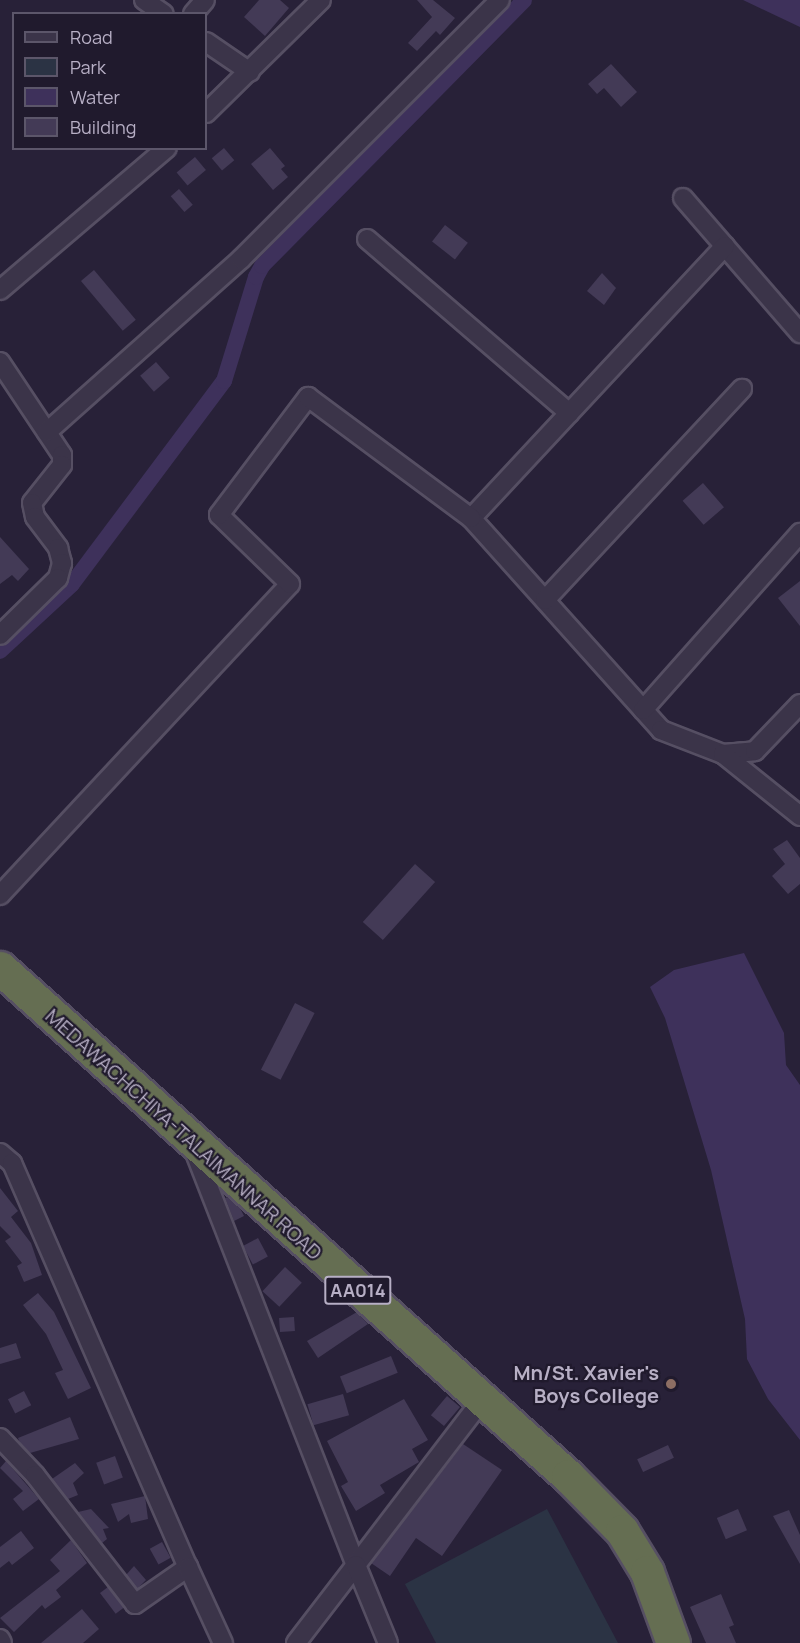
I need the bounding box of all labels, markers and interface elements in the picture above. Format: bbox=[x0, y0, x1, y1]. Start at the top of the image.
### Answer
legend bbox=[12, 12, 207, 150]
text: Road bbox=[70, 25, 113, 49]
text: Park bbox=[70, 55, 106, 79]
text: Water bbox=[70, 85, 120, 109]
text: Building bbox=[70, 115, 136, 139]
street label: MEDAWACHCHIYA-TALAIMANNAR ROAD bbox=[41, 1003, 327, 1265]
road number: AA014 bbox=[324, 1275, 392, 1305]
place label: Mn/St. Xavier's Boys College bbox=[513, 1360, 659, 1407]
marker: Mn/St. Xavier's Boys College bbox=[664, 1377, 678, 1391]

